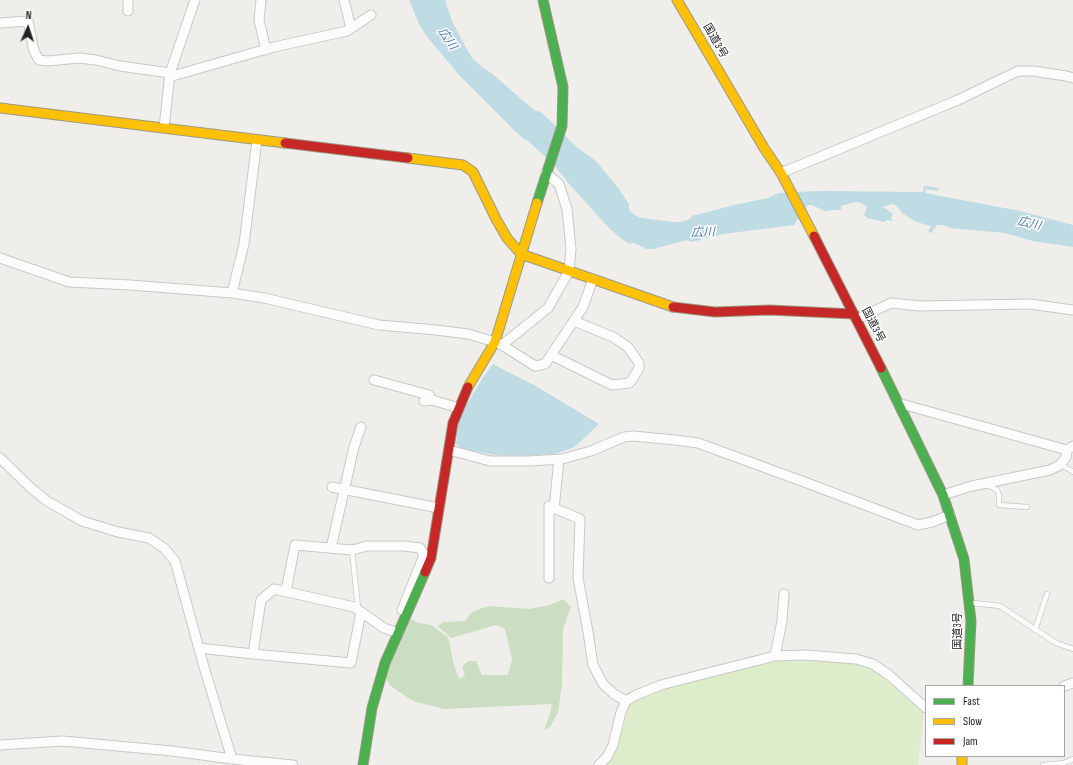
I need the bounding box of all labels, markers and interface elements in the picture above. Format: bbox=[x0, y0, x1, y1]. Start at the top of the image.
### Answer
north arrow bbox=[8, 8, 48, 48]
text: N bbox=[25, 9, 32, 22]
street label: 国道3号 bbox=[700, 21, 730, 61]
water label: 広川 bbox=[434, 25, 460, 53]
water label: 広川 bbox=[1016, 214, 1042, 234]
water label: 広川 bbox=[691, 225, 715, 241]
street label: 国道3号 bbox=[859, 305, 887, 345]
street label: 国道3号 bbox=[951, 612, 965, 650]
legend bbox=[925, 685, 1065, 757]
text: Fast bbox=[963, 694, 980, 709]
text: Slow bbox=[963, 714, 982, 729]
text: Jam bbox=[963, 734, 978, 749]

